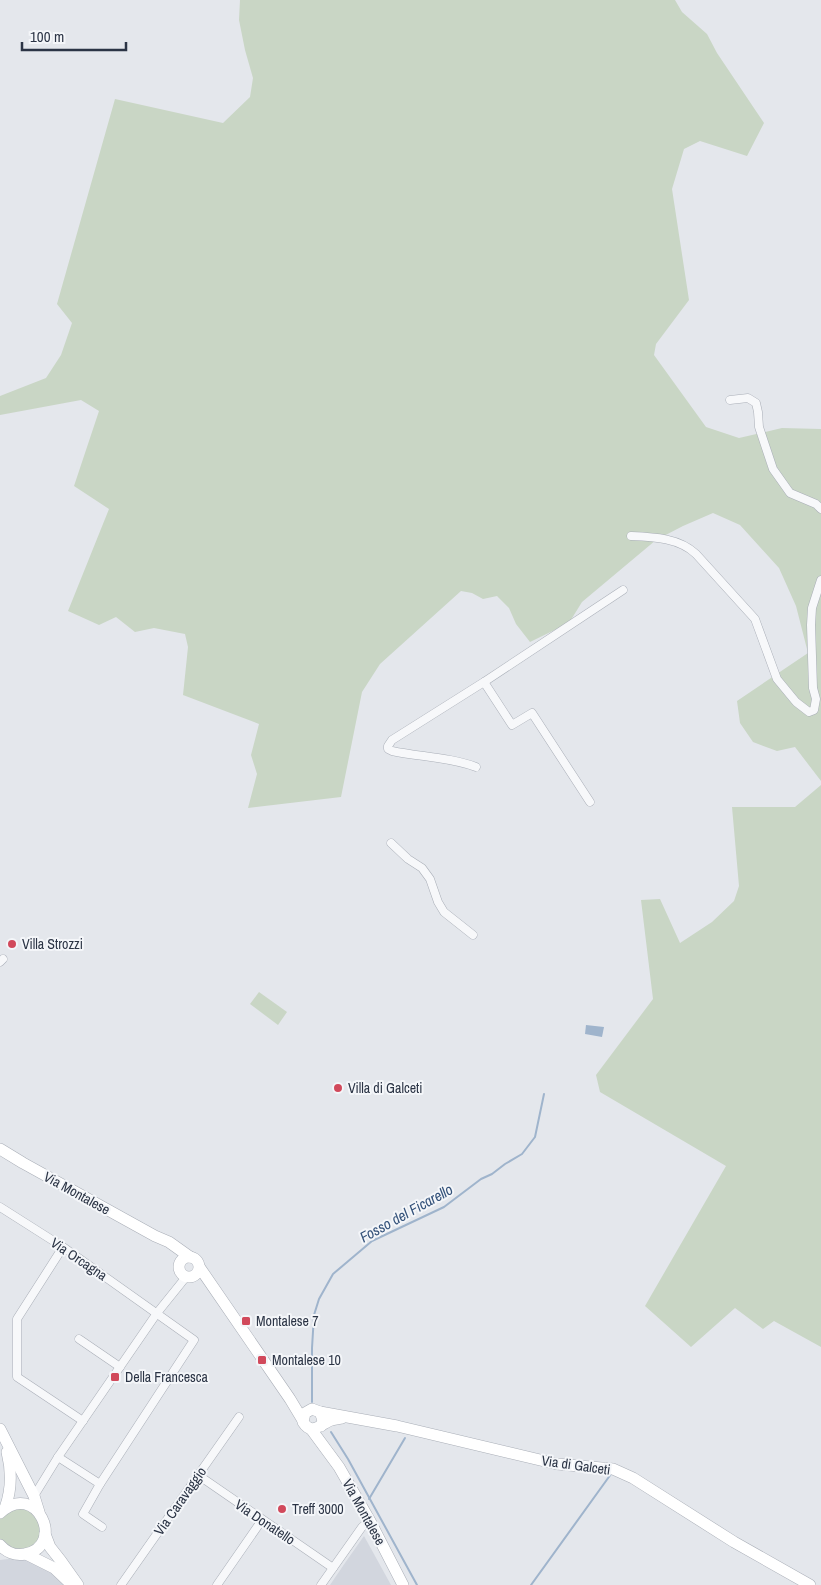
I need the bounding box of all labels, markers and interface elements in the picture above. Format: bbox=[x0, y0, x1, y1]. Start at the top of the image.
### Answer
scale bar bbox=[22, 20, 126, 52]
text: 100 m bbox=[30, 26, 64, 47]
place label: Villa Strozzi bbox=[22, 935, 83, 953]
marker: Villa Strozzi bbox=[6, 938, 18, 950]
place label: Villa di Galceti bbox=[348, 1079, 422, 1097]
marker: Villa di Galceti bbox=[332, 1082, 344, 1094]
street label: Via Montalese bbox=[41, 1167, 113, 1219]
water label: Fosso del Ficarello bbox=[356, 1179, 456, 1247]
street label: Via Orcagna bbox=[47, 1234, 111, 1285]
place label: Montalese 7 bbox=[256, 1312, 319, 1330]
marker: Montalese 7 bbox=[240, 1315, 252, 1327]
place label: Montalese 10 bbox=[272, 1351, 341, 1369]
marker: Montalese 10 bbox=[256, 1354, 268, 1366]
place label: Della Francesca bbox=[125, 1368, 209, 1386]
marker: Della Francesca bbox=[109, 1371, 121, 1383]
street label: Via di Galceti bbox=[540, 1451, 612, 1479]
street label: Via Caravaggio bbox=[150, 1463, 210, 1539]
street label: Via Montalese bbox=[338, 1476, 390, 1548]
street label: Via Donatello bbox=[231, 1495, 299, 1549]
place label: Treff 3000 bbox=[292, 1500, 344, 1518]
marker: Treff 3000 bbox=[276, 1503, 288, 1515]

